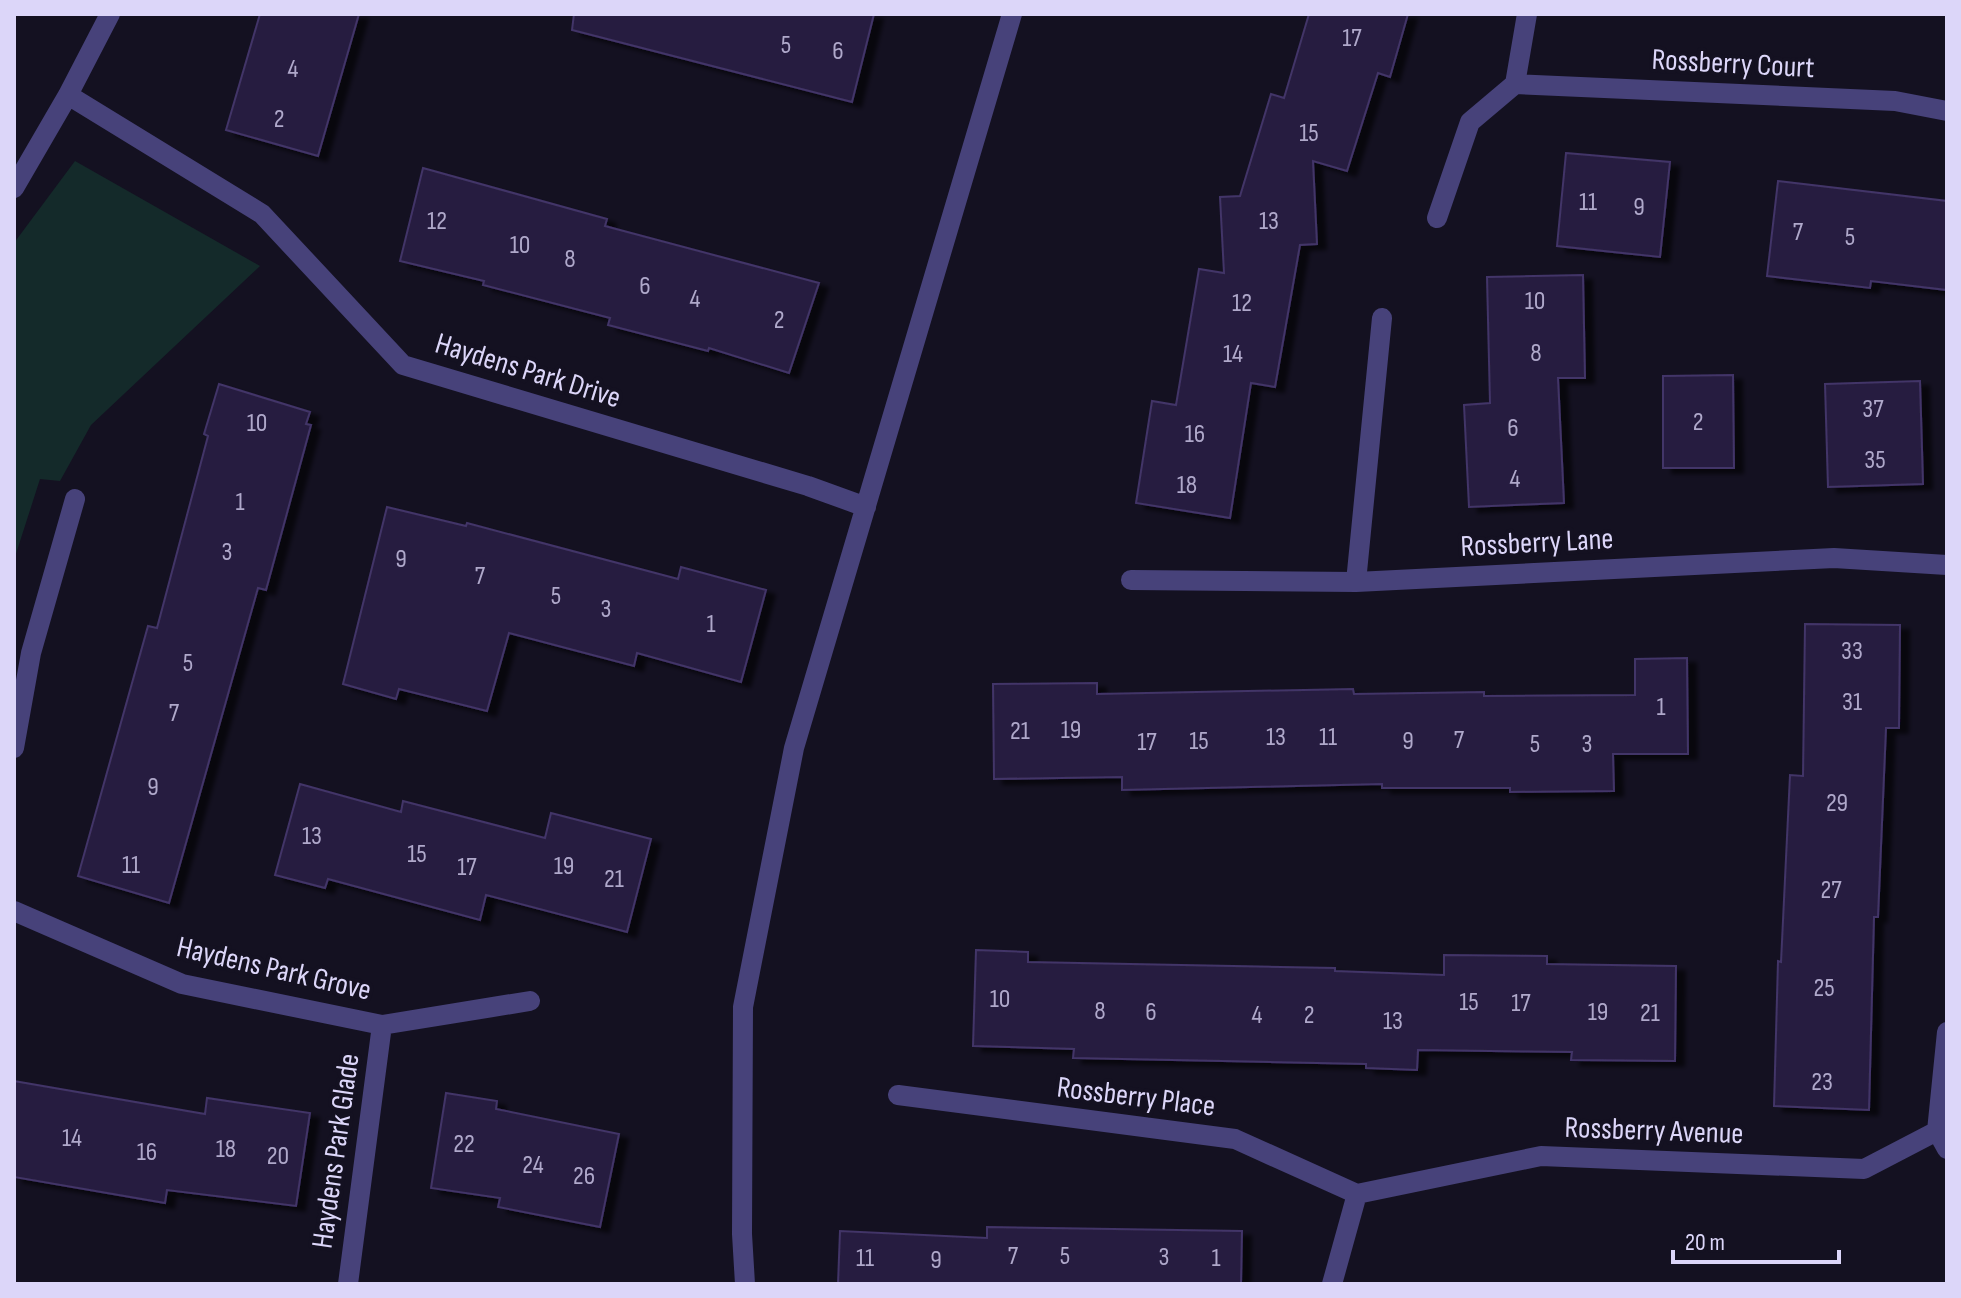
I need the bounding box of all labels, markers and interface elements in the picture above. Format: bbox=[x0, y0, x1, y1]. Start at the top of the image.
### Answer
house number: 17 bbox=[1342, 23, 1362, 54]
house number: 5 bbox=[781, 30, 791, 61]
house number: 6 bbox=[832, 36, 844, 67]
street label: Rossberry Court bbox=[1651, 42, 1815, 86]
house number: 4 bbox=[288, 54, 299, 85]
house number: 2 bbox=[274, 104, 284, 135]
house number: 15 bbox=[1299, 118, 1319, 149]
house number: 11 bbox=[1579, 187, 1597, 218]
house number: 9 bbox=[1633, 192, 1645, 223]
house number: 12 bbox=[427, 206, 447, 237]
house number: 13 bbox=[1259, 206, 1279, 237]
house number: 7 bbox=[1793, 217, 1804, 248]
house number: 5 bbox=[1845, 222, 1855, 253]
house number: 10 bbox=[510, 230, 530, 261]
house number: 8 bbox=[564, 244, 576, 275]
house number: 6 bbox=[639, 271, 651, 302]
house number: 4 bbox=[690, 284, 701, 315]
house number: 10 bbox=[1525, 286, 1545, 317]
house number: 12 bbox=[1232, 288, 1252, 319]
house number: 2 bbox=[774, 305, 784, 336]
street label: Haydens Park Drive bbox=[431, 326, 625, 416]
house number: 8 bbox=[1530, 338, 1542, 369]
house number: 14 bbox=[1223, 339, 1243, 370]
house number: 37 bbox=[1862, 394, 1884, 425]
house number: 2 bbox=[1693, 407, 1703, 438]
house number: 10 bbox=[247, 408, 267, 439]
house number: 6 bbox=[1507, 413, 1519, 444]
house number: 16 bbox=[1185, 419, 1205, 450]
house number: 35 bbox=[1864, 445, 1886, 476]
house number: 4 bbox=[1510, 464, 1521, 495]
house number: 18 bbox=[1177, 470, 1197, 501]
house number: 1 bbox=[235, 487, 245, 518]
street label: Rossberry Lane bbox=[1460, 521, 1614, 565]
house number: 3 bbox=[222, 537, 232, 568]
house number: 9 bbox=[395, 544, 407, 575]
house number: 7 bbox=[475, 561, 486, 592]
house number: 5 bbox=[551, 581, 561, 612]
house number: 3 bbox=[601, 594, 611, 625]
house number: 1 bbox=[706, 609, 716, 640]
house number: 33 bbox=[1841, 636, 1863, 667]
house number: 5 bbox=[183, 648, 193, 679]
house number: 31 bbox=[1842, 687, 1862, 718]
house number: 1 bbox=[1656, 692, 1666, 723]
house number: 7 bbox=[169, 698, 180, 729]
house number: 19 bbox=[1061, 715, 1081, 746]
house number: 21 bbox=[1010, 716, 1030, 747]
house number: 13 bbox=[1266, 722, 1286, 753]
house number: 11 bbox=[1319, 722, 1337, 753]
house number: 7 bbox=[1454, 725, 1465, 756]
house number: 15 bbox=[1189, 726, 1209, 757]
house number: 9 bbox=[1402, 726, 1414, 757]
house number: 17 bbox=[1137, 727, 1157, 758]
house number: 5 bbox=[1530, 729, 1540, 760]
house number: 3 bbox=[1582, 729, 1592, 760]
house number: 9 bbox=[147, 772, 159, 803]
house number: 29 bbox=[1826, 788, 1848, 819]
house number: 13 bbox=[302, 821, 322, 852]
house number: 15 bbox=[407, 839, 427, 870]
house number: 11 bbox=[122, 850, 140, 881]
house number: 19 bbox=[554, 851, 574, 882]
house number: 17 bbox=[457, 852, 477, 883]
house number: 21 bbox=[604, 864, 624, 895]
house number: 27 bbox=[1820, 875, 1842, 906]
street label: Haydens Park Grove bbox=[173, 929, 375, 1009]
house number: 25 bbox=[1813, 973, 1835, 1004]
house number: 10 bbox=[990, 984, 1010, 1015]
house number: 15 bbox=[1459, 987, 1479, 1018]
house number: 17 bbox=[1511, 988, 1531, 1019]
house number: 8 bbox=[1094, 996, 1106, 1027]
house number: 6 bbox=[1145, 997, 1157, 1028]
house number: 19 bbox=[1588, 997, 1608, 1028]
house number: 21 bbox=[1640, 998, 1660, 1029]
house number: 4 bbox=[1252, 1000, 1263, 1031]
house number: 2 bbox=[1304, 1000, 1314, 1031]
house number: 13 bbox=[1383, 1006, 1403, 1037]
street label: Haydens Park Glade bbox=[305, 1051, 367, 1251]
house number: 23 bbox=[1811, 1067, 1833, 1098]
street label: Rossberry Place bbox=[1055, 1069, 1217, 1125]
street label: Rossberry Avenue bbox=[1564, 1110, 1744, 1152]
house number: 14 bbox=[62, 1123, 82, 1154]
house number: 22 bbox=[453, 1129, 475, 1160]
house number: 18 bbox=[216, 1134, 236, 1165]
house number: 16 bbox=[137, 1137, 157, 1168]
house number: 20 bbox=[267, 1141, 289, 1172]
house number: 24 bbox=[522, 1150, 544, 1181]
house number: 26 bbox=[573, 1161, 595, 1192]
scale bar bbox=[1673, 1214, 1839, 1264]
text: 20 m bbox=[1685, 1228, 1725, 1257]
house number: 7 bbox=[1008, 1241, 1019, 1272]
house number: 5 bbox=[1060, 1241, 1070, 1272]
house number: 3 bbox=[1159, 1242, 1169, 1273]
house number: 11 bbox=[856, 1243, 874, 1274]
house number: 1 bbox=[1211, 1243, 1221, 1274]
house number: 9 bbox=[930, 1245, 942, 1276]

